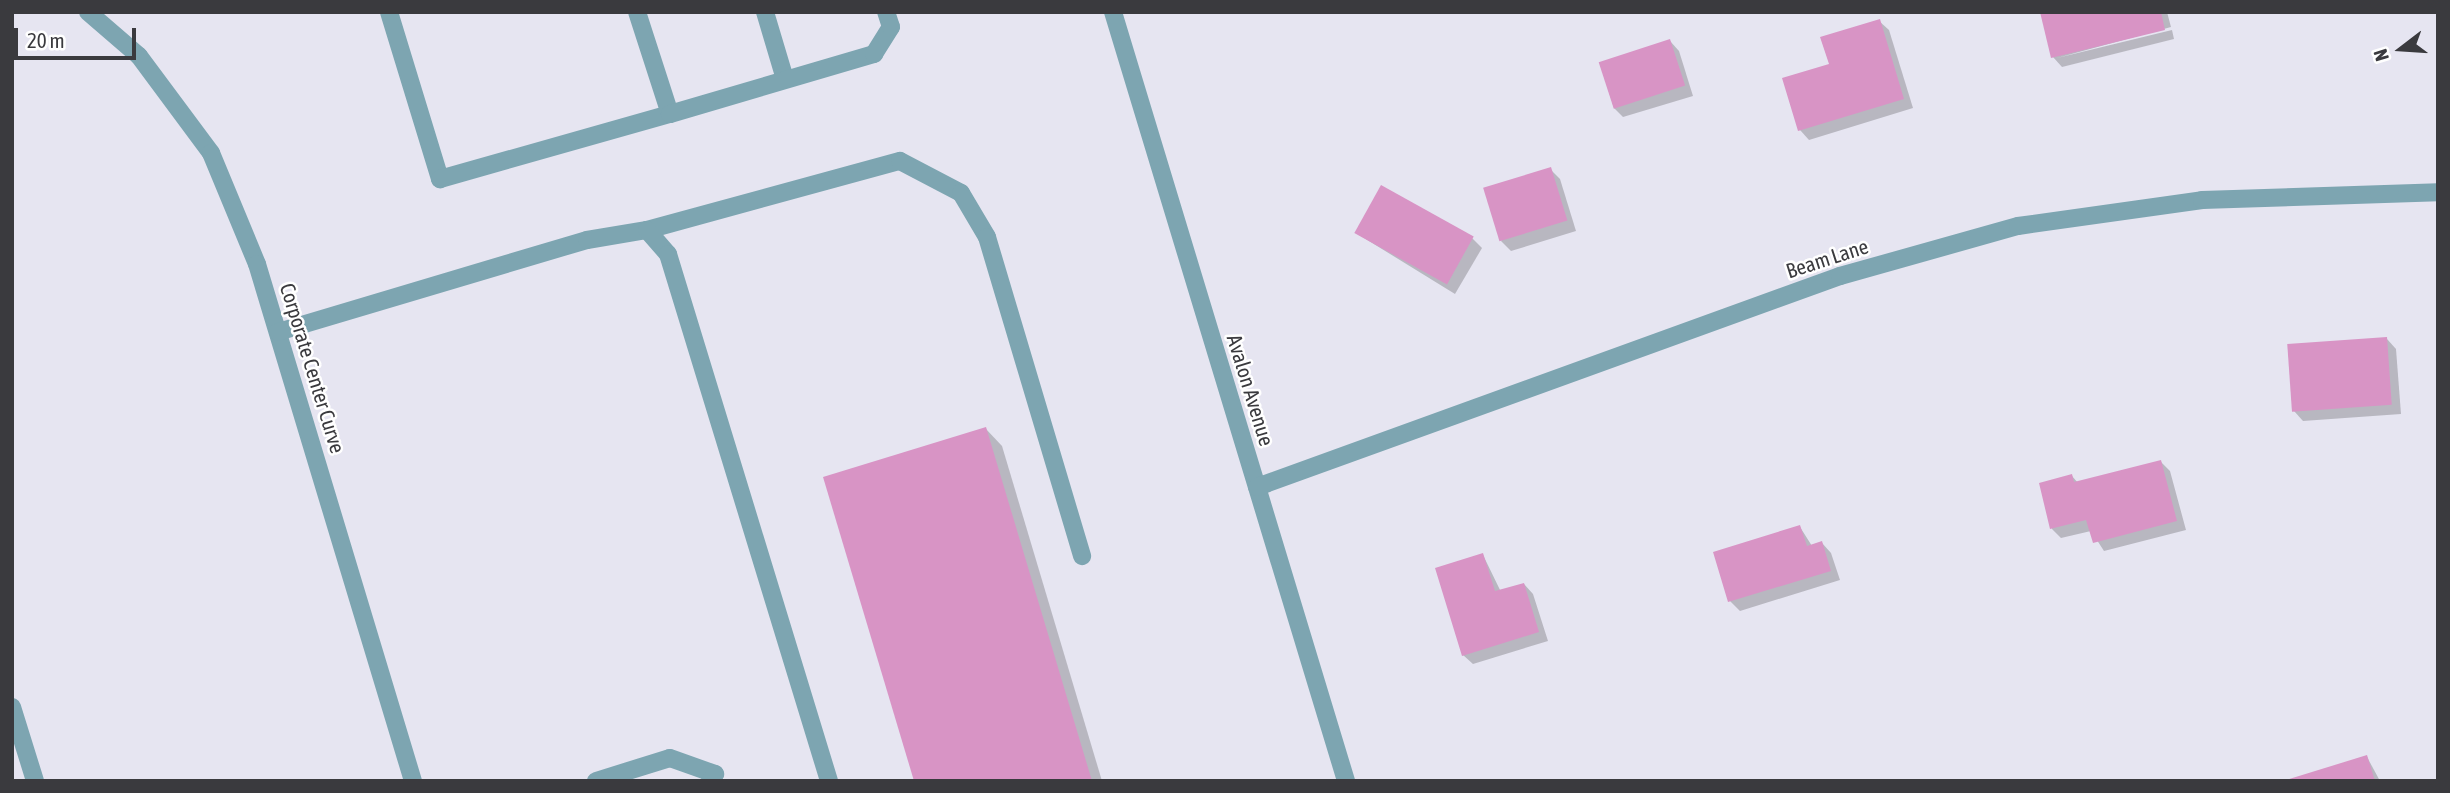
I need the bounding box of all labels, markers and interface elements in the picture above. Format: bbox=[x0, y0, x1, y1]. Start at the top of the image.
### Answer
scale bar bbox=[18, 14, 140, 58]
north arrow bbox=[2366, 14, 2436, 84]
text: 20 m bbox=[27, 28, 65, 52]
text: N bbox=[2369, 47, 2393, 64]
street label: Beam Lane bbox=[1783, 233, 1871, 283]
street label: Corporate Center Curve bbox=[275, 280, 351, 456]
street label: Avalon Avenue bbox=[1222, 331, 1280, 449]

